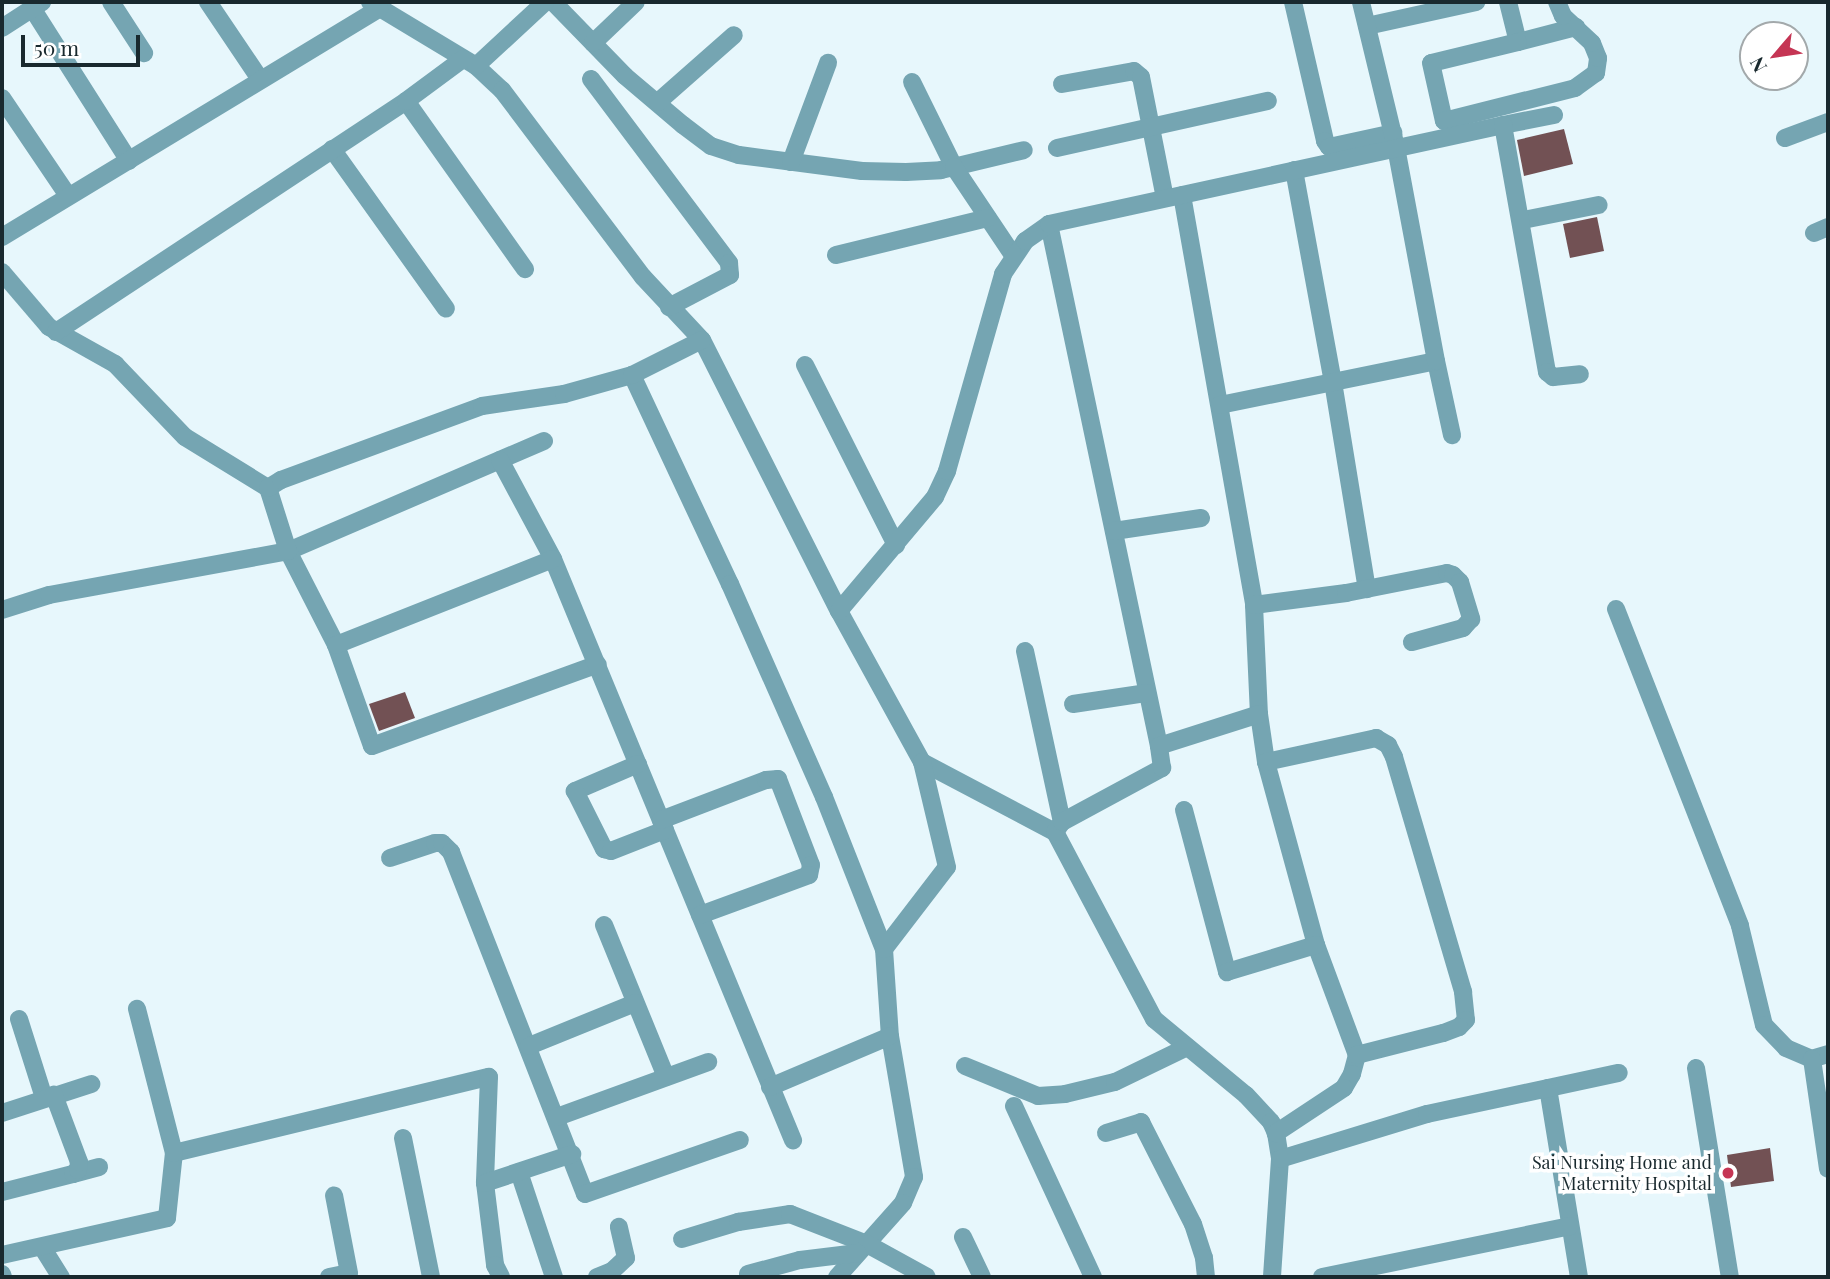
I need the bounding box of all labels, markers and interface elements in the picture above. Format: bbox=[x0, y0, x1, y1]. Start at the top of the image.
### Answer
scale bar bbox=[24, 21, 144, 65]
north arrow bbox=[1739, 21, 1809, 91]
text: 50 m bbox=[34, 33, 79, 61]
text: N bbox=[1743, 53, 1772, 78]
place label: Sai Nursing Home and Maternity Hospital bbox=[1532, 1152, 1712, 1194]
marker: Sai Nursing Home and Maternity Hospital bbox=[1718, 1163, 1738, 1183]

